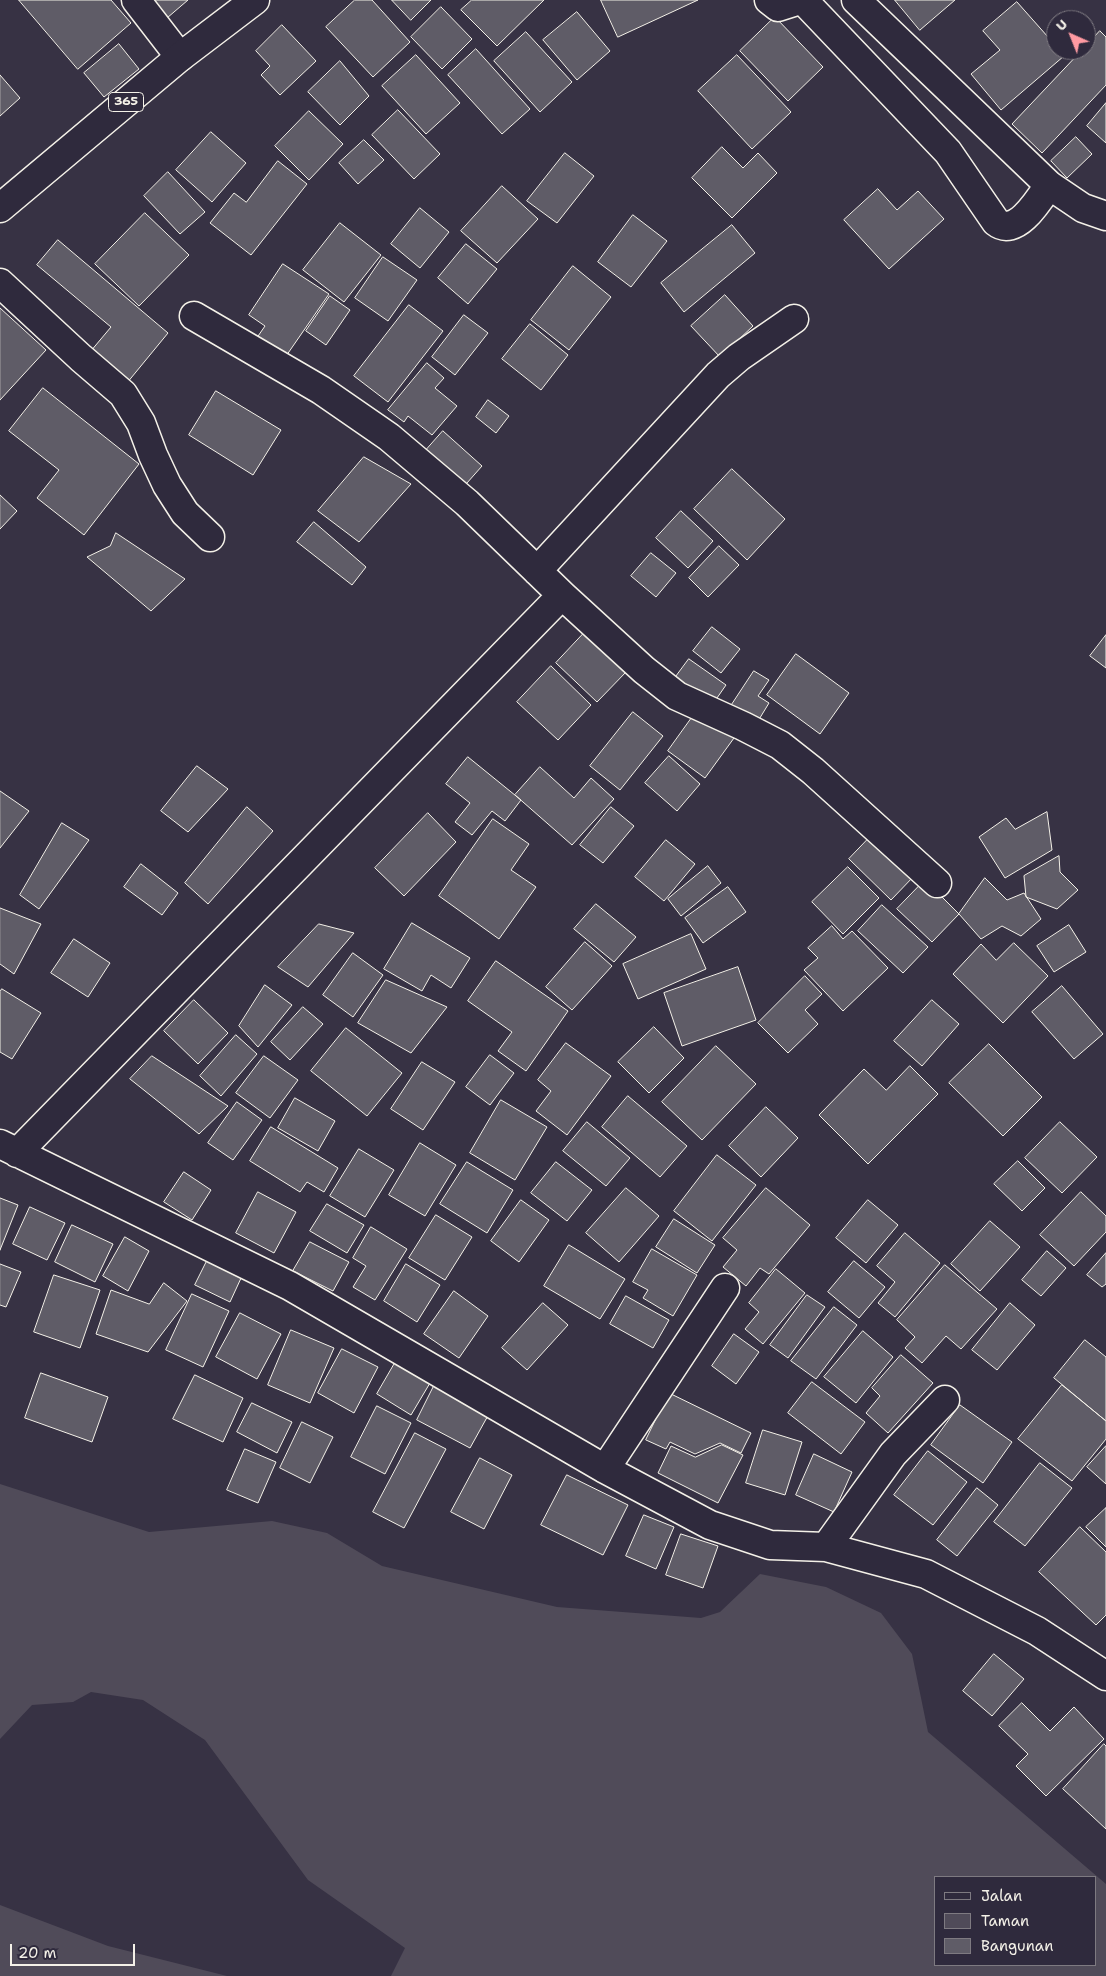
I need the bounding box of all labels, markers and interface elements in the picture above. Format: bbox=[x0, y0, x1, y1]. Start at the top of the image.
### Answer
north arrow bbox=[1046, 10, 1096, 60]
text: U bbox=[1052, 15, 1071, 35]
road number: 365 bbox=[108, 92, 144, 111]
legend bbox=[934, 1876, 1096, 1966]
text: Jalan bbox=[981, 1886, 1022, 1906]
text: Taman bbox=[981, 1911, 1029, 1931]
scale bar bbox=[12, 1934, 138, 1966]
text: Bangunan bbox=[981, 1936, 1053, 1956]
text: 20 m bbox=[18, 1943, 57, 1963]

